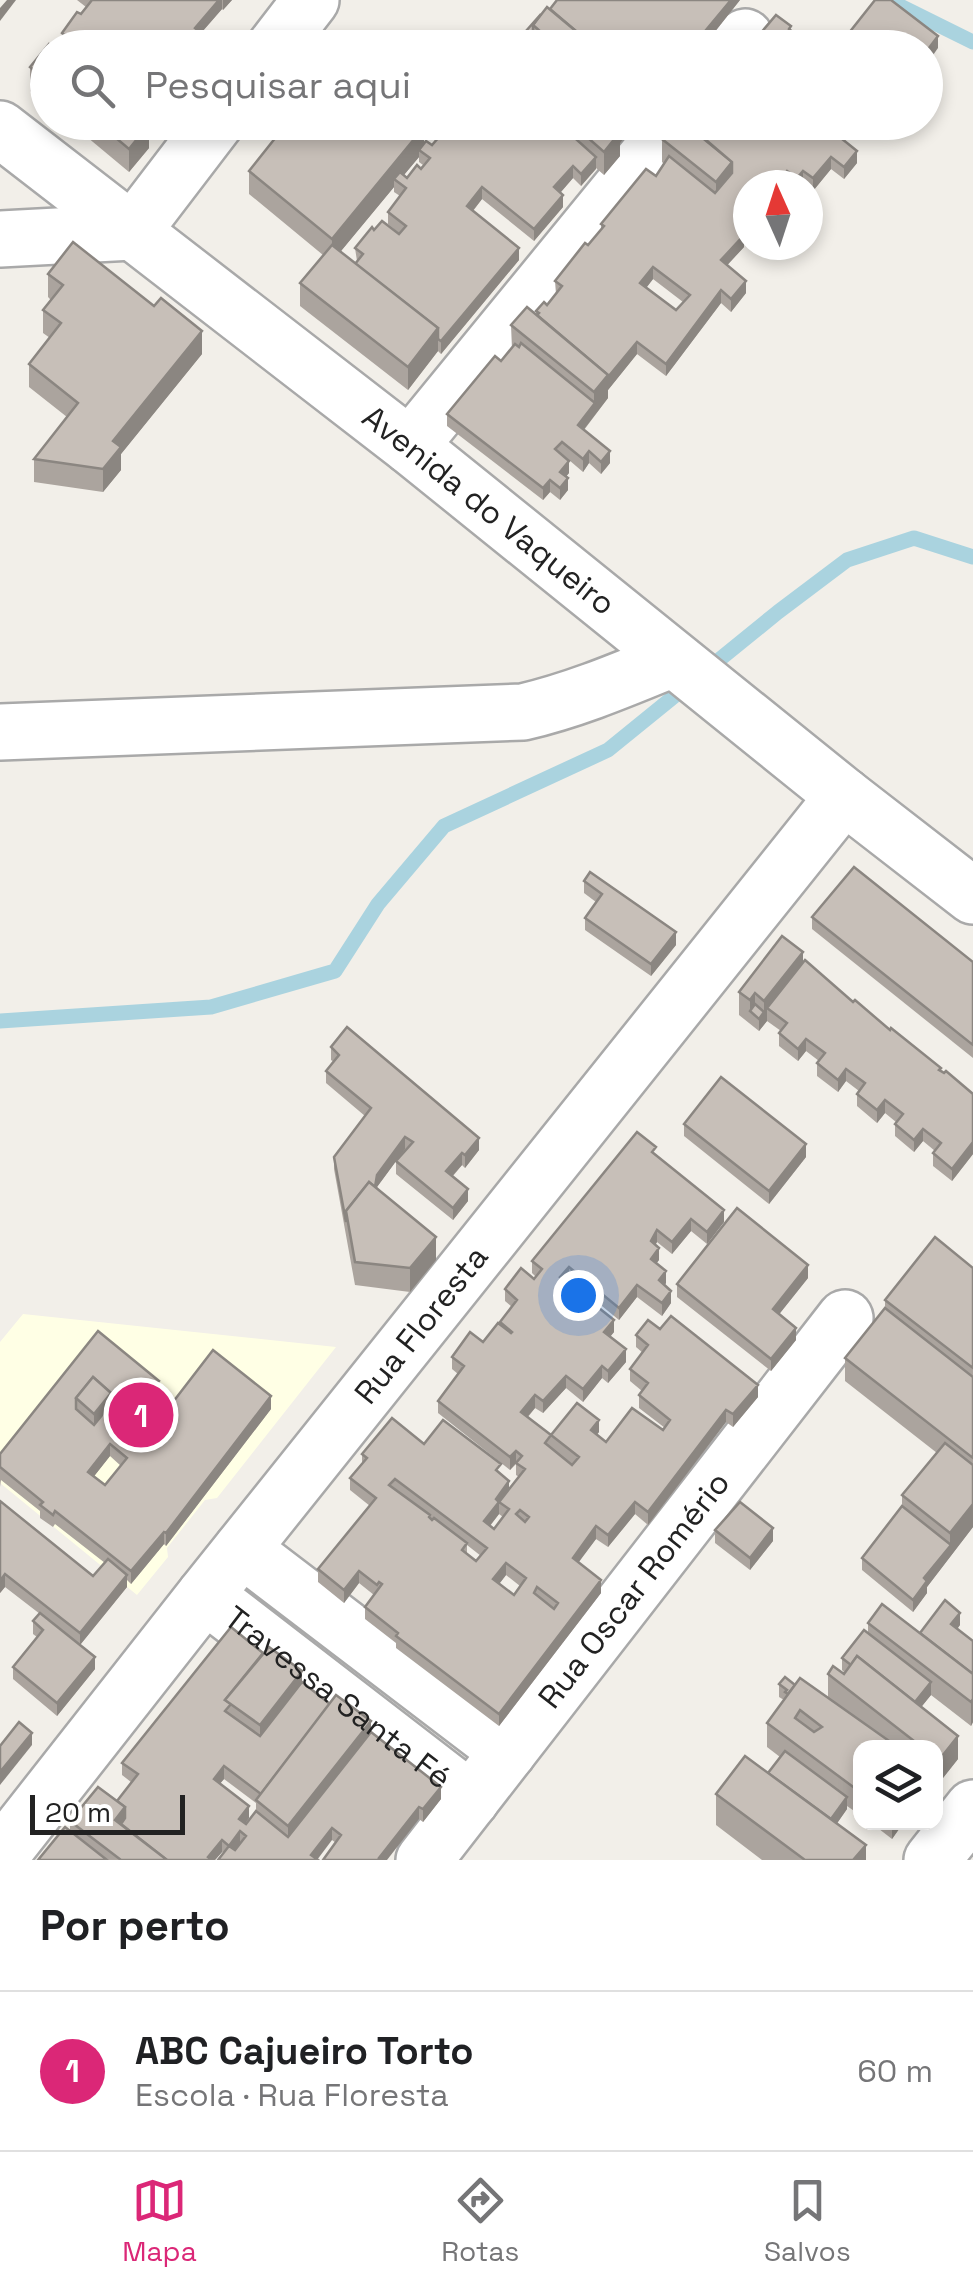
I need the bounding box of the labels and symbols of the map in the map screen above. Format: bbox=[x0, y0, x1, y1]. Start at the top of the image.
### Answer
north arrow bbox=[733, 170, 823, 260]
street label: Avenida do Vaqueiro bbox=[354, 397, 624, 624]
street label: Rua Floresta bbox=[346, 1237, 497, 1412]
your location bbox=[553, 1270, 604, 1321]
pin: 1 bbox=[108, 1378, 174, 1452]
street label: Rua Oscar Romério bbox=[529, 1464, 738, 1716]
street label: Travessa Santa Fé bbox=[217, 1598, 460, 1798]
scale bar bbox=[30, 1790, 185, 1834]

